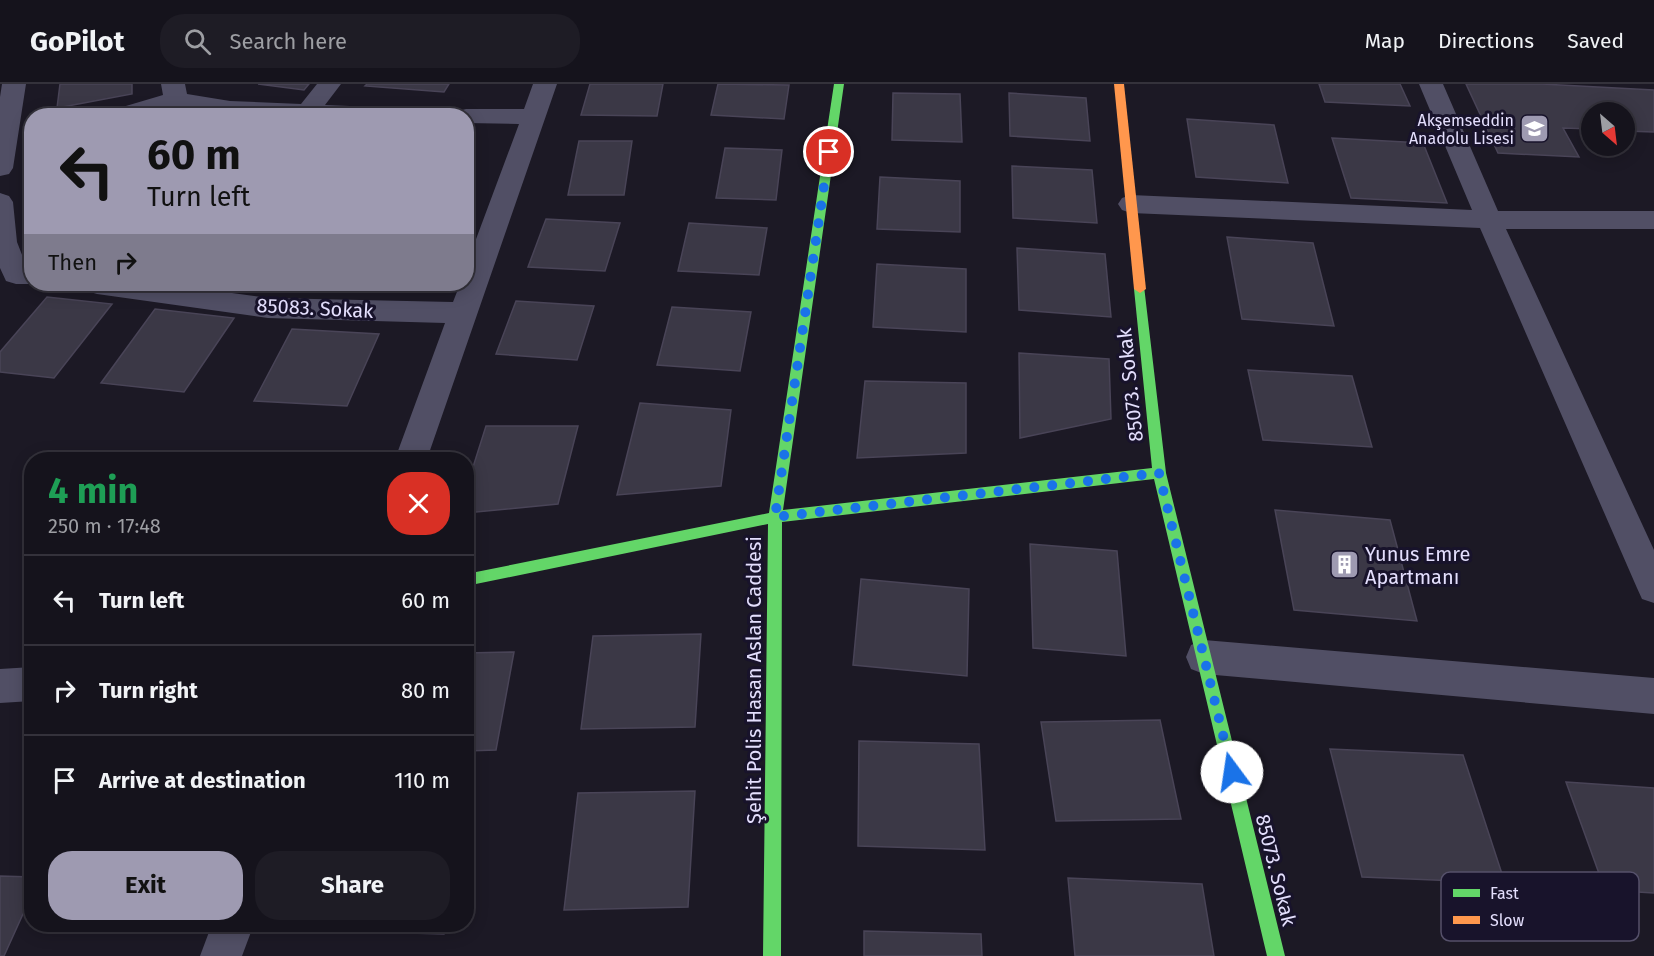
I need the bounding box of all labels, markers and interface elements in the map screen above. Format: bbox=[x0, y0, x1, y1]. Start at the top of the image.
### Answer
search box bbox=[160, 14, 580, 68]
text: GoPilot bbox=[30, 25, 124, 58]
icon: search bbox=[181, 25, 214, 58]
text: Search here bbox=[229, 28, 347, 55]
text: Map bbox=[1365, 28, 1405, 54]
text: Directions bbox=[1438, 28, 1534, 54]
text: Saved bbox=[1567, 28, 1624, 54]
north arrow bbox=[1581, 102, 1635, 156]
map controls bbox=[1581, 102, 1635, 156]
place label: Akşemseddin Anadolu Lisesi bbox=[1409, 111, 1514, 148]
school or university icon: Akşemseddin Anadolu Lisesi bbox=[1519, 113, 1551, 145]
pin bbox=[803, 126, 854, 177]
text: 60 m bbox=[147, 130, 241, 180]
icon: left bbox=[48, 132, 126, 210]
icon: arrive bbox=[812, 135, 845, 168]
text: Turn left bbox=[147, 181, 250, 213]
icon: right bbox=[109, 246, 142, 279]
text: Then bbox=[48, 249, 97, 276]
street label: 85083. Sokak bbox=[256, 293, 375, 323]
street label: 85073. Sokak bbox=[1112, 326, 1148, 443]
text: 4 min bbox=[48, 469, 138, 513]
button: close bbox=[387, 472, 450, 535]
text: 250 m · 17:48 bbox=[48, 514, 161, 538]
street label: Şehit Polis Hasan Aslan Caddesi bbox=[742, 536, 767, 824]
place label: Yunus Emre Apartmanı bbox=[1365, 542, 1470, 589]
building icon: Yunus Emre Apartmanı bbox=[1328, 549, 1360, 581]
icon: left bbox=[48, 584, 81, 617]
text: Turn left bbox=[99, 587, 184, 614]
text: 60 m bbox=[401, 587, 450, 614]
icon: right bbox=[48, 674, 81, 707]
text: Turn right bbox=[99, 677, 198, 704]
text: 80 m bbox=[401, 677, 450, 704]
position arrow bbox=[1200, 740, 1264, 804]
icon: arrive bbox=[48, 764, 81, 797]
text: Arrive at destination bbox=[99, 767, 306, 794]
text: 110 m bbox=[394, 767, 450, 794]
street label: 85073. Sokak bbox=[1251, 812, 1302, 929]
button: Exit bbox=[48, 851, 243, 920]
button: Share bbox=[255, 851, 450, 920]
legend bbox=[1441, 872, 1639, 941]
text: Fast bbox=[1490, 884, 1519, 903]
text: Slow bbox=[1490, 911, 1525, 930]

